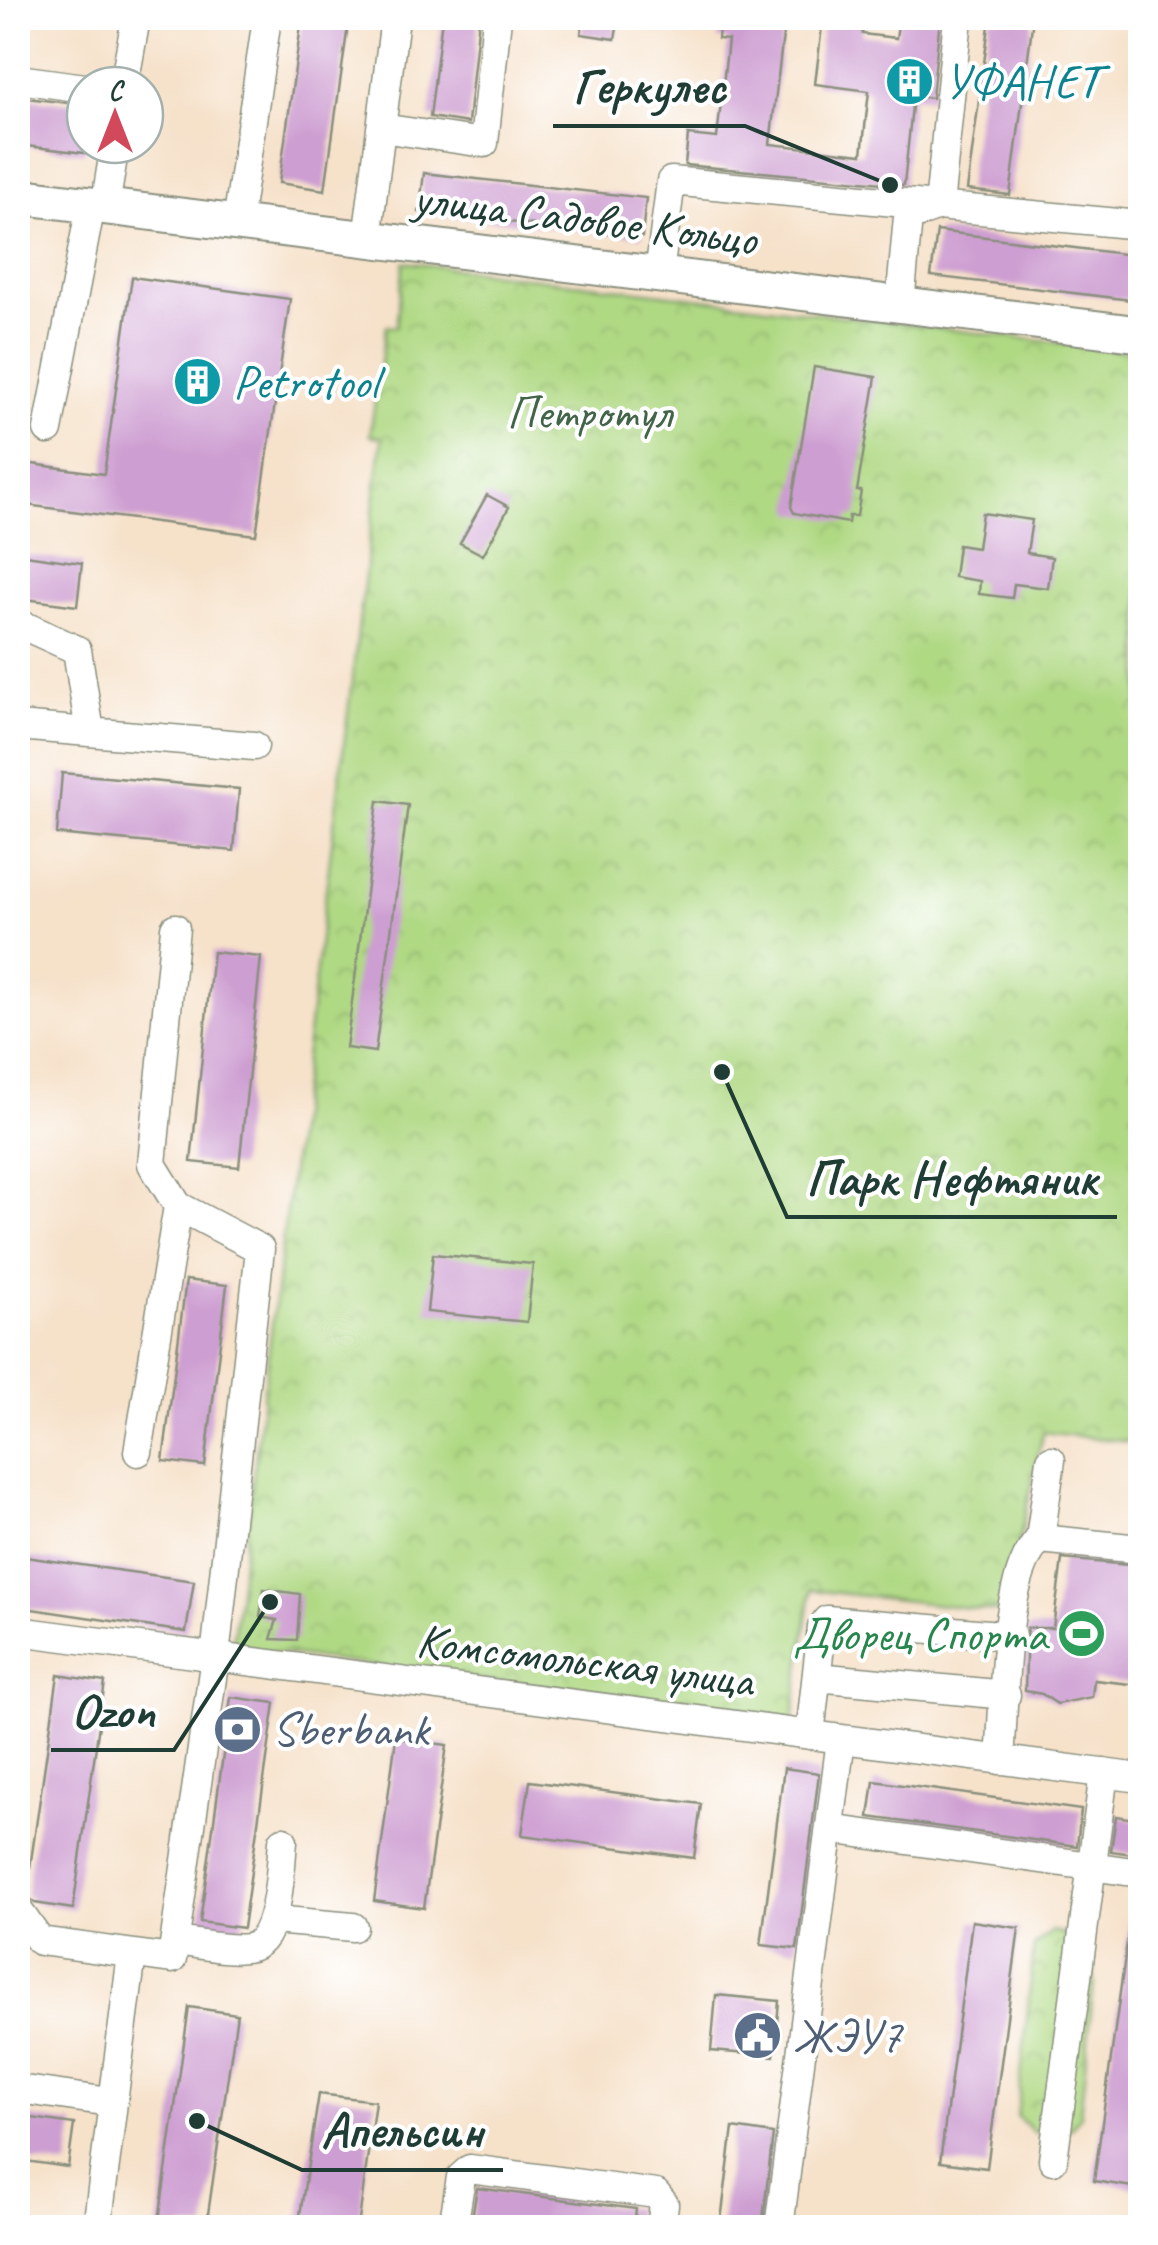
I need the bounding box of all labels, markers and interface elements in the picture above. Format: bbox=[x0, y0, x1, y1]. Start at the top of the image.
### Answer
callout: Геркулес bbox=[553, 46, 745, 126]
place label: УФАНЕТ bbox=[944, 51, 1111, 111]
text: Геркулес bbox=[573, 55, 728, 118]
building icon: УФАНЕТ bbox=[883, 55, 935, 107]
north arrow bbox=[65, 65, 165, 165]
text: С bbox=[108, 73, 125, 108]
street label: улица Садовое Кольцо bbox=[407, 167, 762, 269]
place label: Petrotool bbox=[233, 352, 386, 412]
building icon: Petrotool bbox=[172, 356, 224, 408]
park label: Петротул bbox=[507, 382, 674, 442]
callout: Парк Нефтяник bbox=[787, 1137, 1117, 1217]
text: Парк Нефтяник bbox=[806, 1147, 1101, 1210]
place label: Дворец Спорта bbox=[793, 1604, 1050, 1664]
sports icon: Дворец Спорта bbox=[1056, 1608, 1108, 1660]
street label: Комсомольская улица bbox=[413, 1610, 759, 1711]
callout: Ozon bbox=[51, 1670, 174, 1750]
text: Ozon bbox=[71, 1679, 156, 1742]
place label: Sberbank bbox=[272, 1699, 432, 1759]
bank icon: Sberbank bbox=[211, 1703, 263, 1755]
place label: ЖЭУ7 bbox=[793, 2006, 904, 2066]
public building icon: ЖЭУ7 bbox=[732, 2010, 784, 2062]
callout: Апельсин bbox=[302, 2090, 503, 2170]
text: Апельсин bbox=[321, 2099, 486, 2162]

